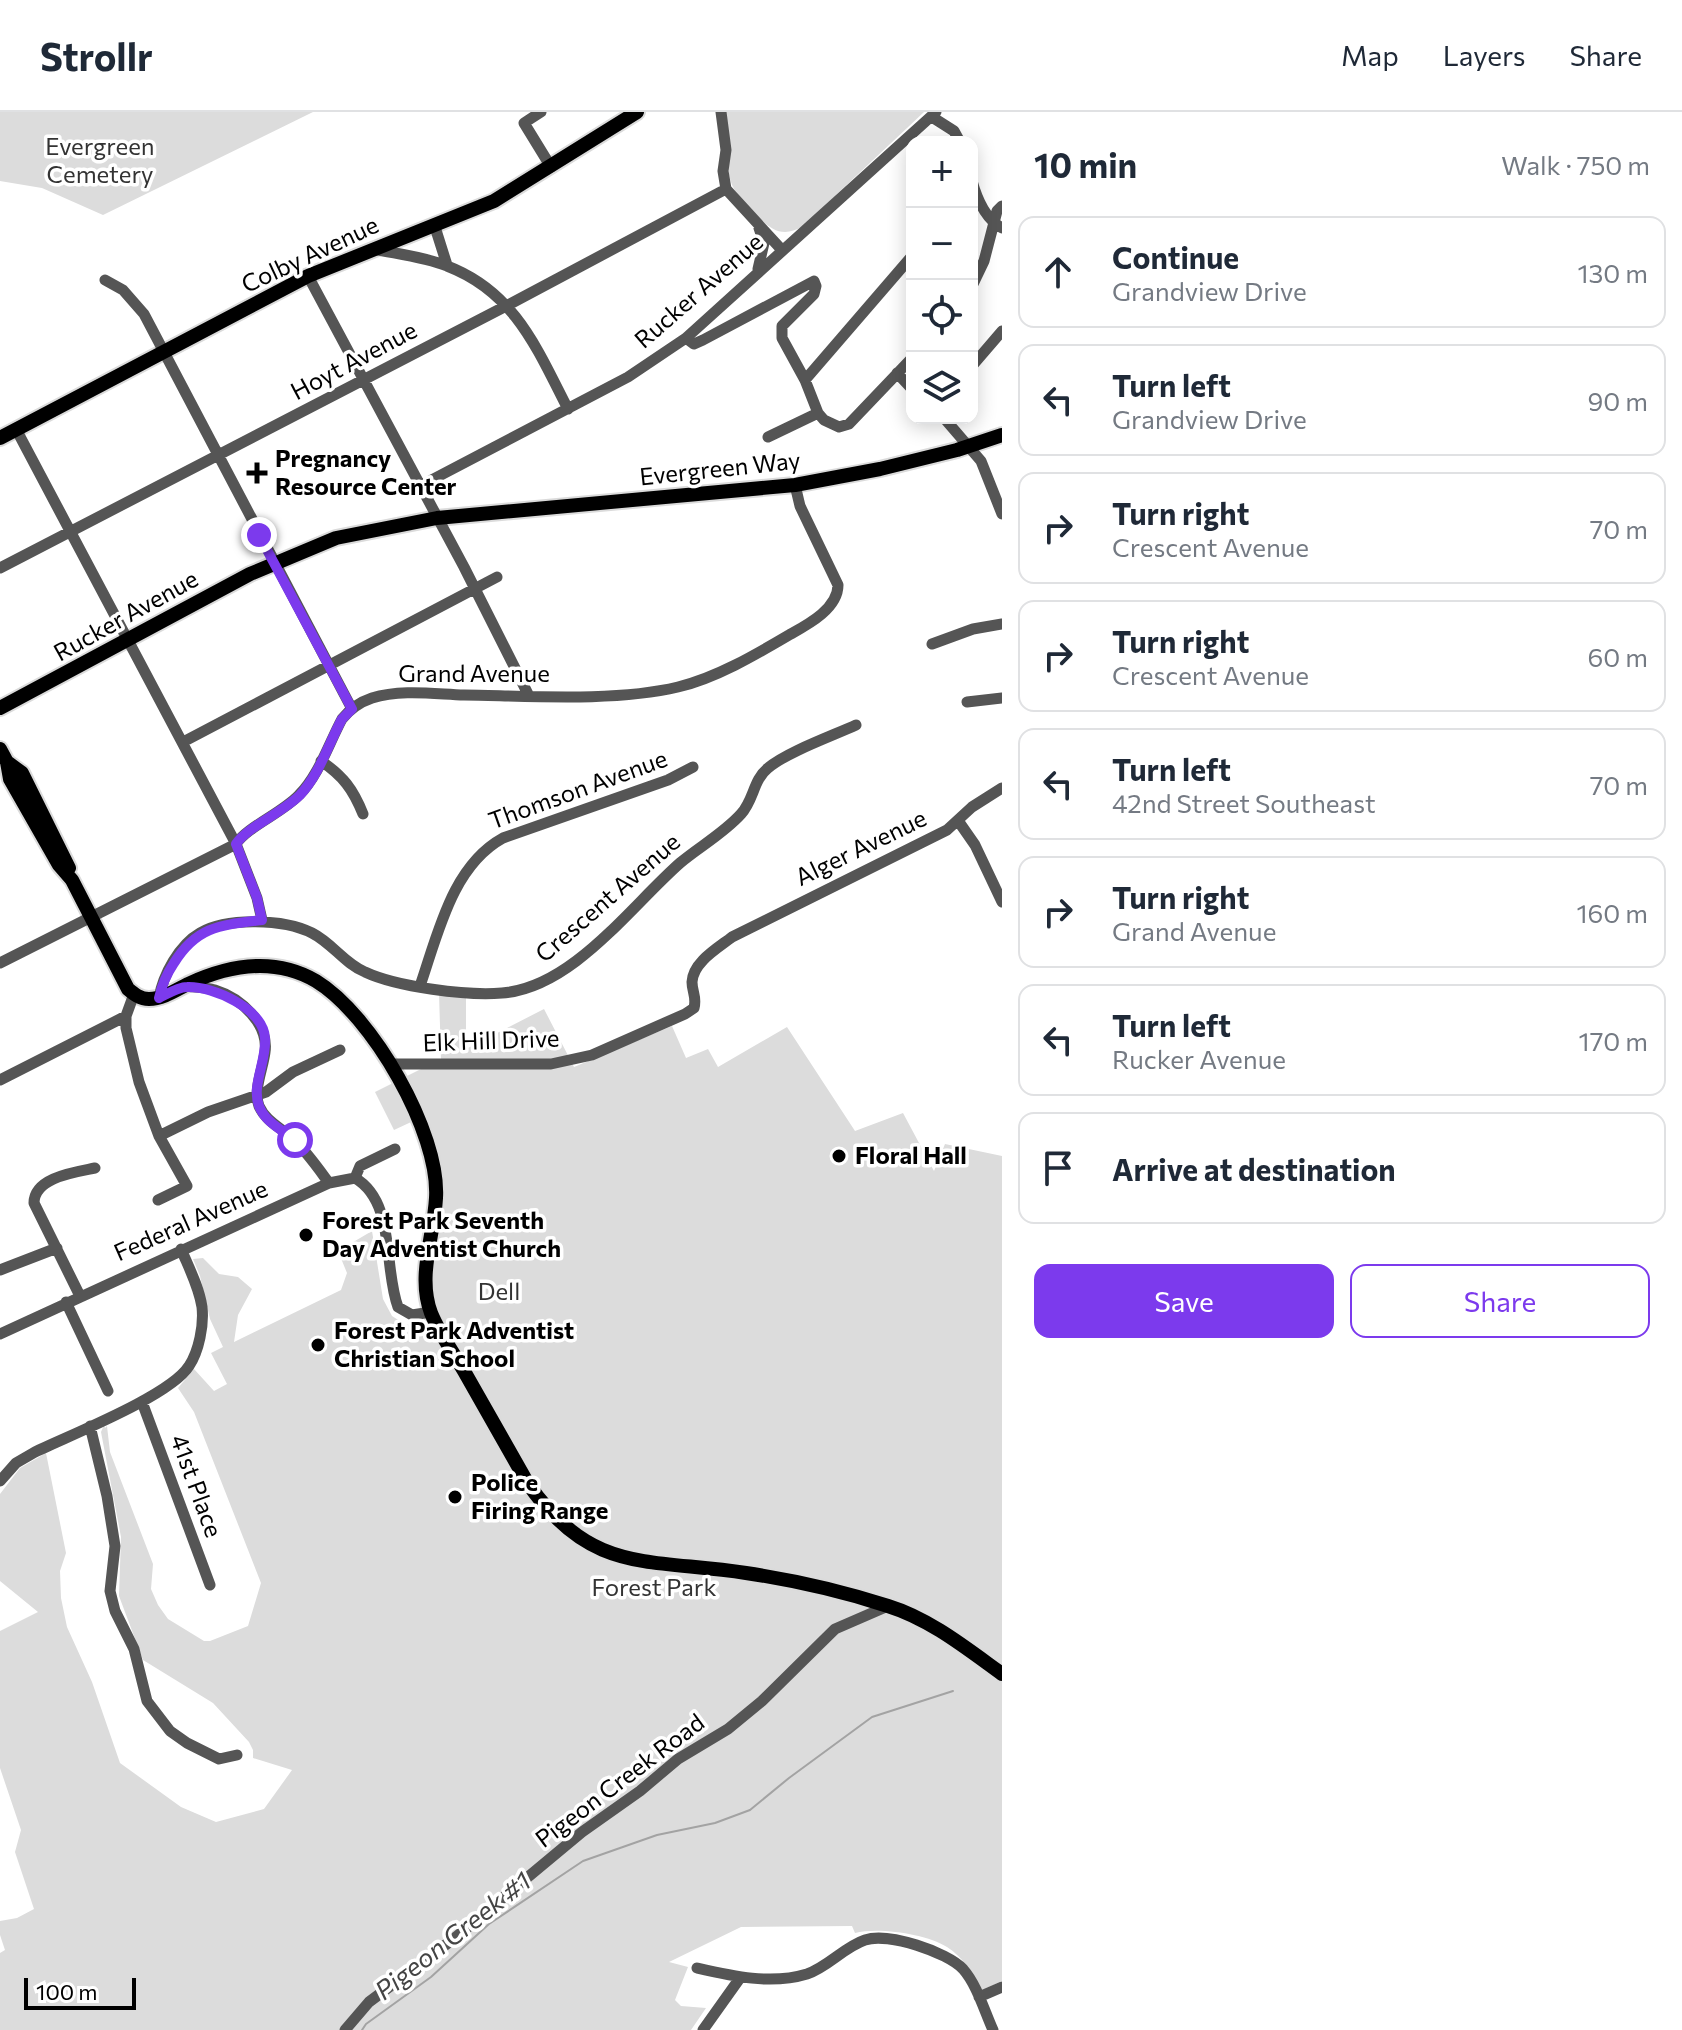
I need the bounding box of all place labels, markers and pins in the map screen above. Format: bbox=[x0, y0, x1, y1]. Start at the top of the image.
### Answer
place label: Pregnancy Resource Center bbox=[275, 443, 457, 500]
marker: Pregnancy Resource Center bbox=[246, 462, 268, 484]
place label: Floral Hall bbox=[855, 1140, 967, 1169]
marker: Floral Hall bbox=[830, 1147, 848, 1165]
place label: Forest Park Seventh Day Adventist Church bbox=[322, 1205, 561, 1262]
marker: Forest Park Seventh Day Adventist Church bbox=[297, 1226, 315, 1244]
place label: Forest Park Adventist Christian School bbox=[334, 1315, 574, 1372]
marker: Forest Park Adventist Christian School bbox=[309, 1336, 327, 1354]
place label: Police Firing Range bbox=[471, 1467, 608, 1524]
marker: Police Firing Range bbox=[446, 1488, 464, 1506]

